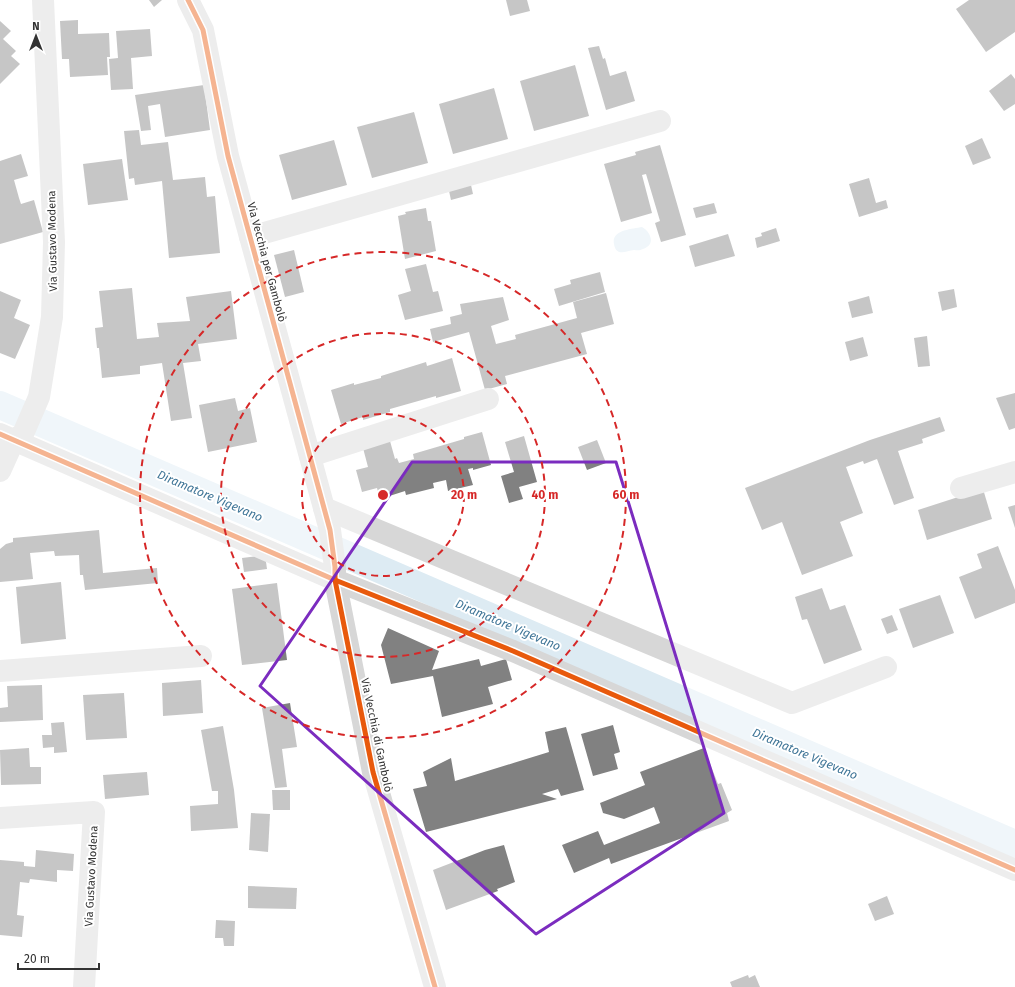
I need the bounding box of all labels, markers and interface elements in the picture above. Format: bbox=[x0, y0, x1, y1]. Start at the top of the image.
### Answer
north arrow bbox=[16, 16, 56, 56]
text: N bbox=[32, 20, 40, 33]
street label: Via Gustavo Modena bbox=[45, 190, 60, 292]
street label: Via Vecchia per Gambolò bbox=[244, 201, 289, 323]
water label: Diramatore Vigevano bbox=[155, 467, 265, 525]
centre of rings bbox=[376, 488, 390, 502]
text: 20 m bbox=[451, 488, 477, 502]
text: 40 m bbox=[532, 488, 558, 502]
text: 60 m bbox=[613, 488, 639, 502]
water label: Diramatore Vigevano bbox=[453, 596, 563, 654]
street label: Via Vecchia di Gambolò bbox=[358, 677, 395, 793]
water label: Diramatore Vigevano bbox=[750, 725, 860, 783]
street label: Via Gustavo Modena bbox=[82, 825, 101, 927]
scale bar bbox=[18, 945, 99, 971]
text: 20 m bbox=[24, 952, 50, 966]

